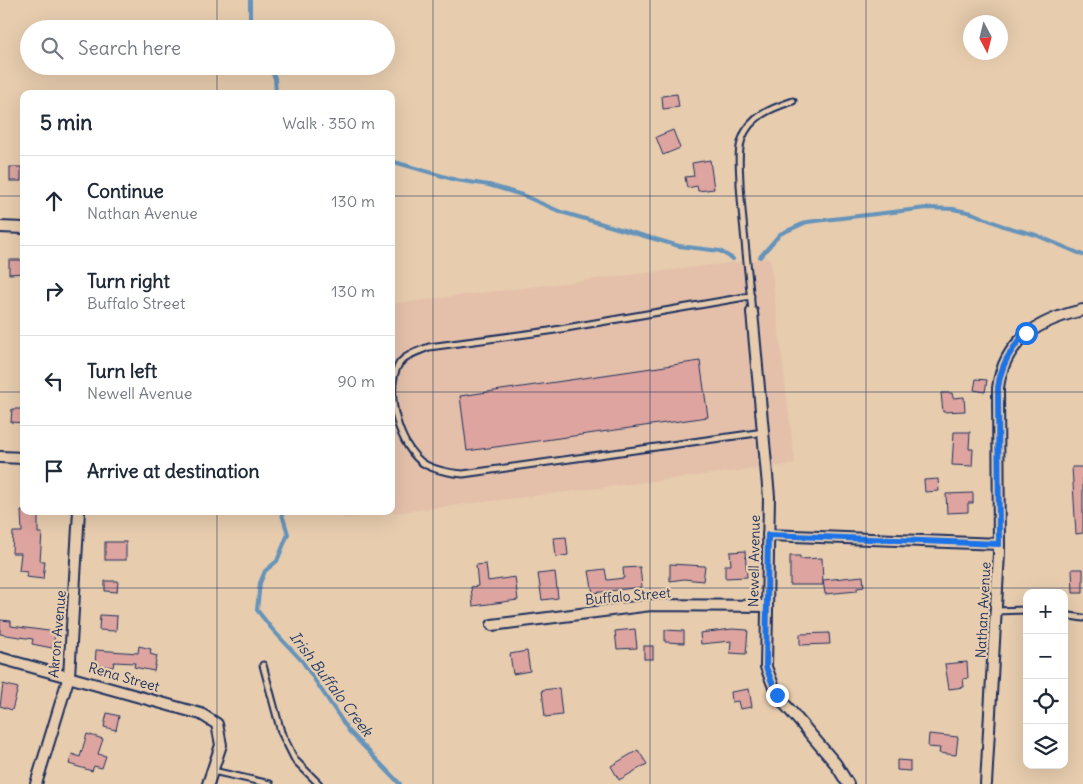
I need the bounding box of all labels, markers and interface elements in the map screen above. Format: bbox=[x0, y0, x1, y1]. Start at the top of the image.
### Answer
north arrow bbox=[963, 15, 1008, 60]
search box bbox=[20, 20, 395, 75]
icon: search bbox=[38, 34, 66, 62]
text: Search here bbox=[78, 36, 181, 60]
text: 5 min bbox=[40, 109, 92, 136]
text: Walk · 350 m bbox=[282, 113, 375, 133]
text: Continue bbox=[87, 179, 164, 203]
icon: ahead bbox=[40, 187, 68, 215]
text: 130 m bbox=[331, 191, 375, 211]
text: Nathan Avenue bbox=[87, 203, 198, 223]
text: Turn right bbox=[87, 269, 170, 293]
icon: right bbox=[40, 277, 68, 305]
text: 130 m bbox=[331, 281, 375, 301]
text: Buffalo Street bbox=[87, 293, 185, 313]
route start bbox=[1015, 322, 1038, 345]
text: Turn left bbox=[87, 359, 157, 383]
icon: left bbox=[40, 367, 68, 395]
text: 90 m bbox=[337, 371, 375, 391]
text: Newell Avenue bbox=[87, 383, 192, 403]
icon: arrive bbox=[40, 457, 68, 485]
text: Arrive at destination bbox=[87, 459, 260, 483]
street label: Newell Avenue bbox=[744, 515, 764, 607]
street label: Nathan Avenue bbox=[971, 561, 995, 659]
street label: Buffalo Street bbox=[584, 583, 672, 609]
street label: Akron Avenue bbox=[44, 589, 70, 679]
map controls bbox=[1023, 589, 1068, 769]
button: + bbox=[1023, 589, 1068, 634]
water label: Irish Buffalo Creek bbox=[286, 628, 378, 741]
button: − bbox=[1023, 634, 1068, 679]
street label: Rena Street bbox=[86, 658, 162, 696]
button: locate bbox=[1023, 679, 1068, 724]
route end bbox=[766, 684, 789, 707]
button: layers bbox=[1023, 724, 1068, 769]

